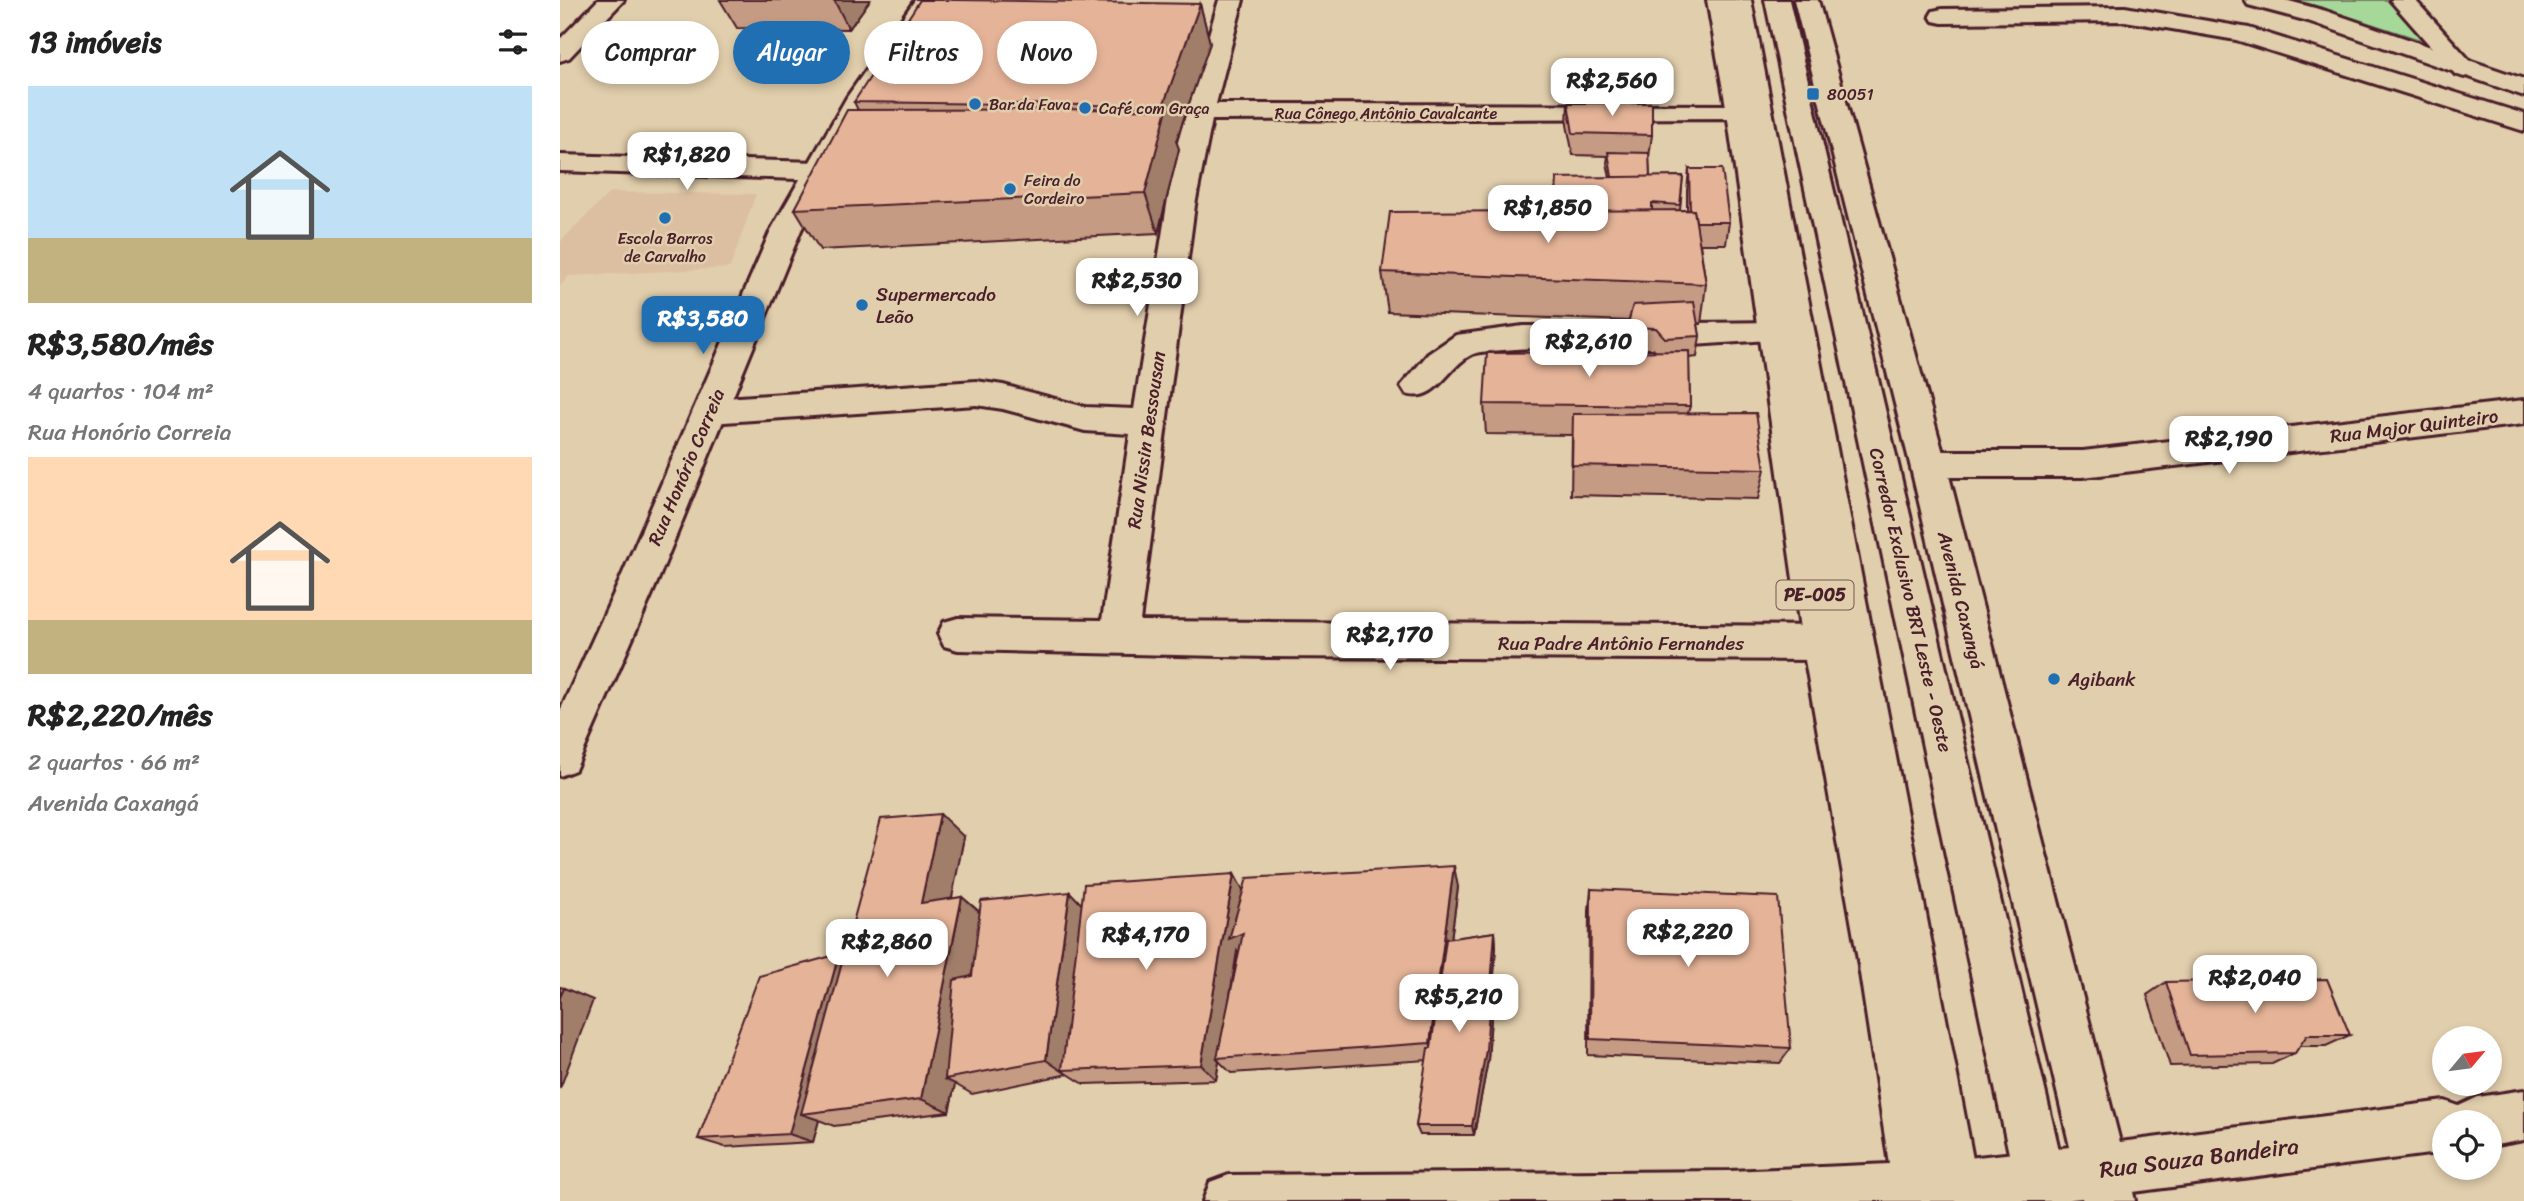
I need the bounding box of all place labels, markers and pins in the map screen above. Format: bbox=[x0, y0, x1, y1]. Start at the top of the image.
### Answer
pin: R$2,560 bbox=[1547, 58, 1677, 118]
place label: 80051 bbox=[1827, 80, 1874, 109]
marker: 80051 bbox=[1805, 86, 1821, 102]
place label: Bar da Fava bbox=[989, 90, 1071, 119]
place label: Café com Graça bbox=[1099, 94, 1210, 123]
marker: Bar da Fava bbox=[967, 96, 983, 112]
marker: Café com Graça bbox=[1077, 100, 1093, 116]
pin: R$1,820 bbox=[622, 132, 752, 192]
place label: Feira do Cordeiro bbox=[1024, 166, 1084, 213]
marker: Feira do Cordeiro bbox=[1002, 181, 1018, 197]
pin: R$1,850 bbox=[1483, 186, 1613, 245]
marker: Escola Barros de Carvalho bbox=[657, 210, 673, 226]
place label: Escola Barros de Carvalho bbox=[617, 224, 713, 271]
pin: R$2,530 bbox=[1072, 258, 1202, 318]
place label: Supermercado Leão bbox=[876, 278, 996, 333]
pin: R$3,580 bbox=[638, 296, 768, 356]
marker: Supermercado Leão bbox=[854, 297, 870, 313]
pin: R$2,610 bbox=[1524, 320, 1654, 379]
pin: R$2,190 bbox=[2164, 416, 2294, 476]
pin: R$2,170 bbox=[1325, 612, 1455, 672]
place label: Agibank bbox=[2067, 663, 2136, 696]
marker: Agibank bbox=[2046, 671, 2062, 687]
pin: R$2,220 bbox=[1623, 909, 1753, 969]
pin: R$4,170 bbox=[1081, 912, 1211, 972]
pin: R$2,860 bbox=[822, 920, 952, 979]
pin: R$2,040 bbox=[2190, 956, 2320, 1015]
pin: R$5,210 bbox=[1394, 974, 1524, 1034]

